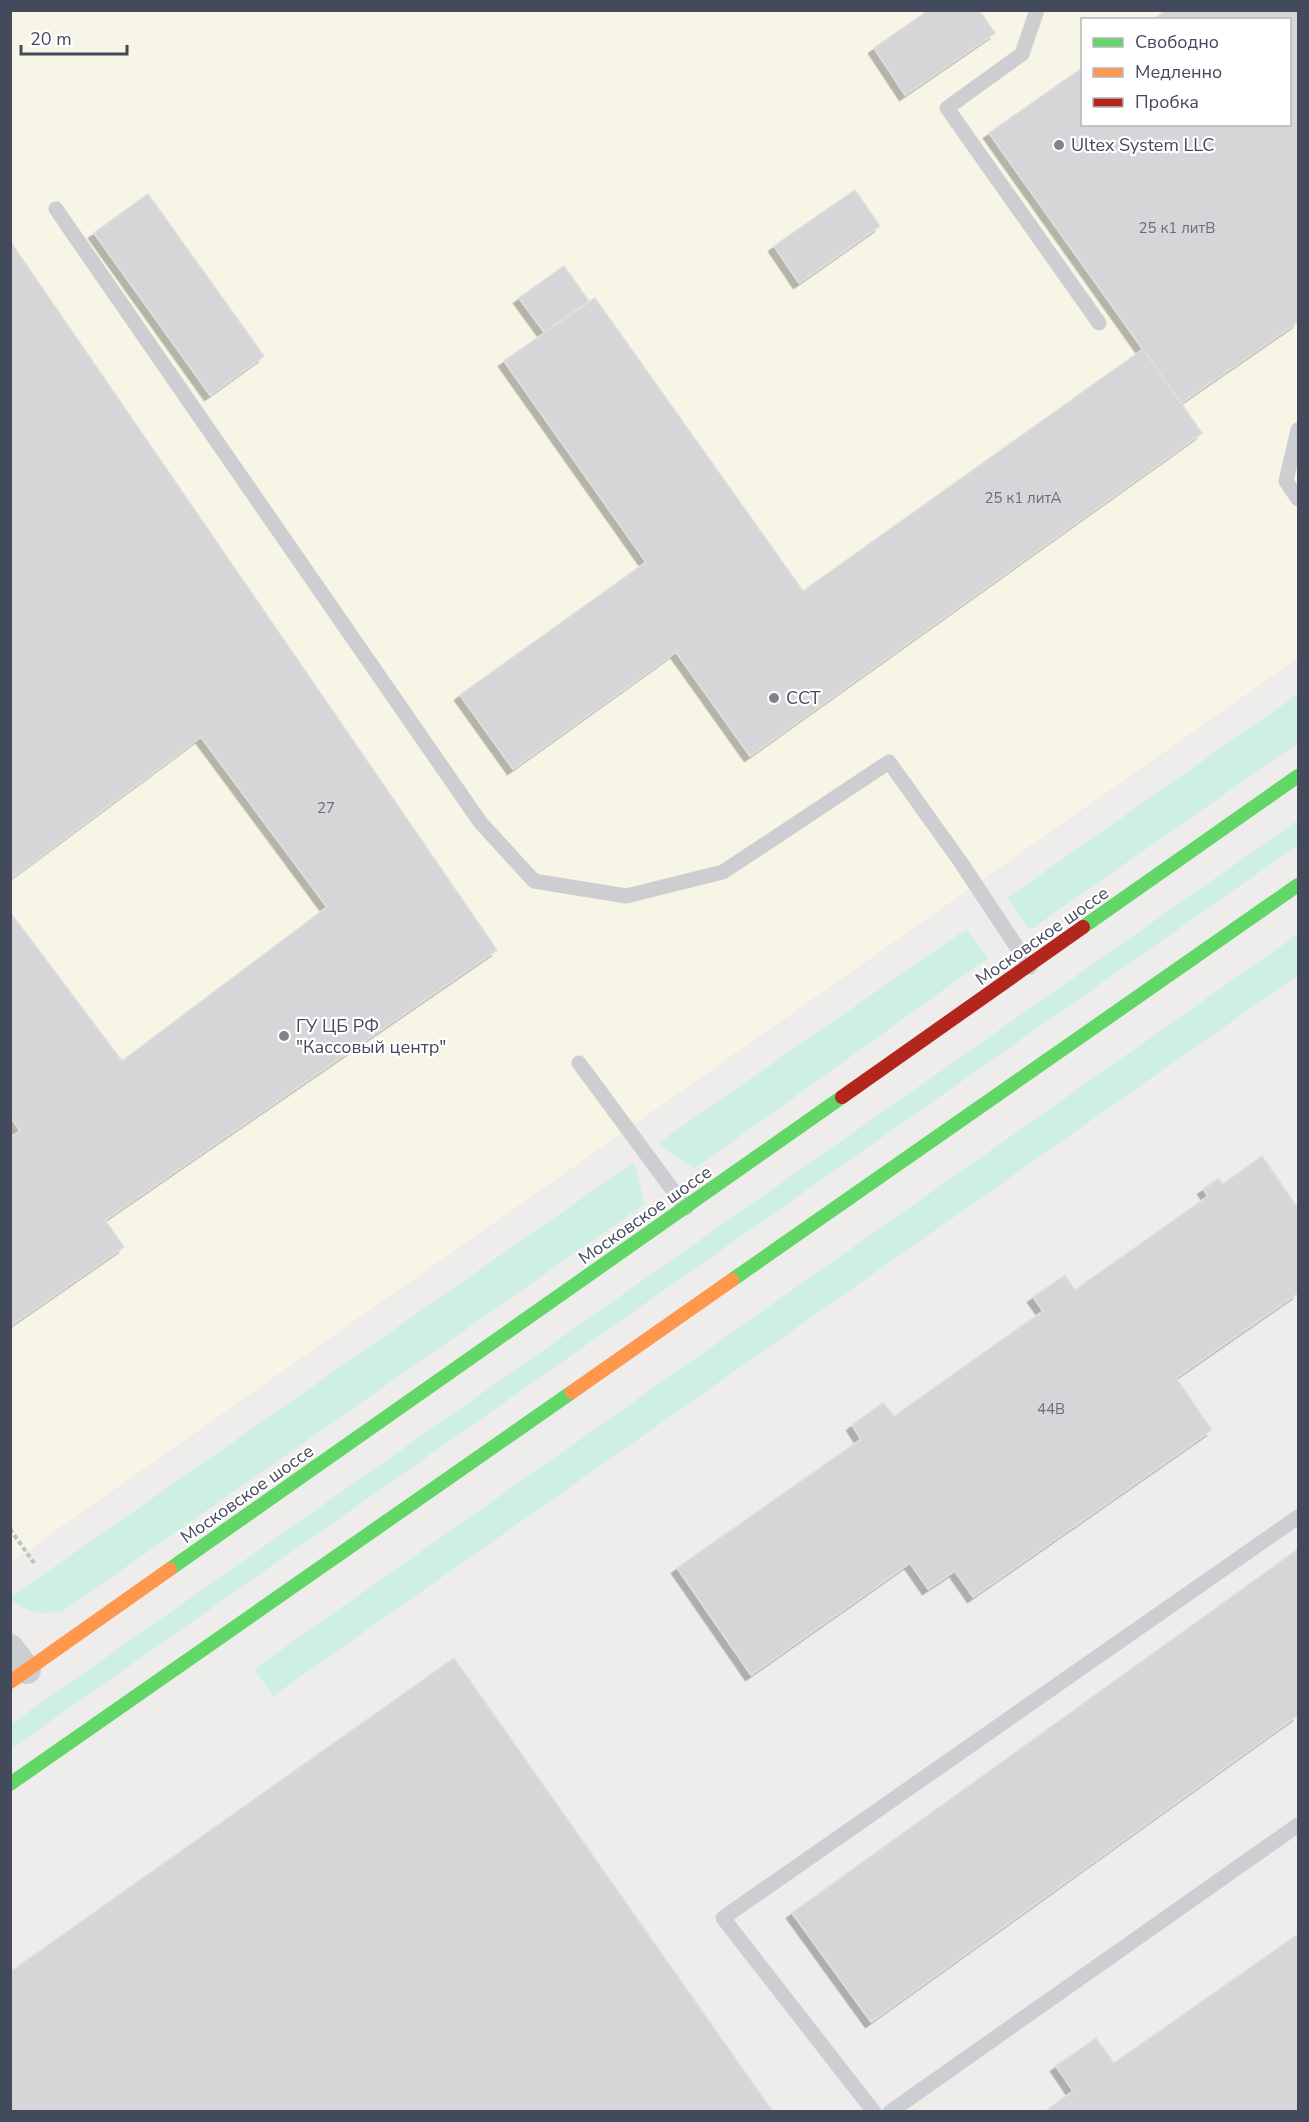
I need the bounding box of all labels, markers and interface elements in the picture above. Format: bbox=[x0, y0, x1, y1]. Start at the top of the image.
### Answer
scale bar bbox=[21, 18, 128, 56]
legend bbox=[1081, 18, 1291, 126]
text: 20 m bbox=[30, 27, 72, 51]
text: Свободно bbox=[1135, 30, 1219, 54]
text: Медленно bbox=[1135, 60, 1222, 84]
text: Пробка bbox=[1135, 90, 1199, 114]
place label: Ultex System LLC bbox=[1071, 133, 1214, 157]
marker: Ultex System LLC bbox=[1052, 138, 1066, 152]
house number: 25 к1 литВ bbox=[1139, 218, 1215, 238]
house number: 25 к1 литА bbox=[984, 488, 1062, 508]
place label: ССТ bbox=[786, 686, 821, 710]
marker: ССТ bbox=[767, 691, 781, 705]
house number: 27 bbox=[317, 798, 335, 818]
street label: Московское шоссе bbox=[971, 881, 1113, 991]
place label: ГУ ЦБ РФ "Кассовый центр" bbox=[296, 1014, 446, 1059]
marker: ГУ ЦБ РФ "Кассовый центр" bbox=[277, 1029, 291, 1043]
street label: Московское шоссе bbox=[574, 1160, 716, 1270]
house number: 44В bbox=[1037, 1399, 1065, 1419]
street label: Московское шоссе bbox=[176, 1439, 318, 1549]

